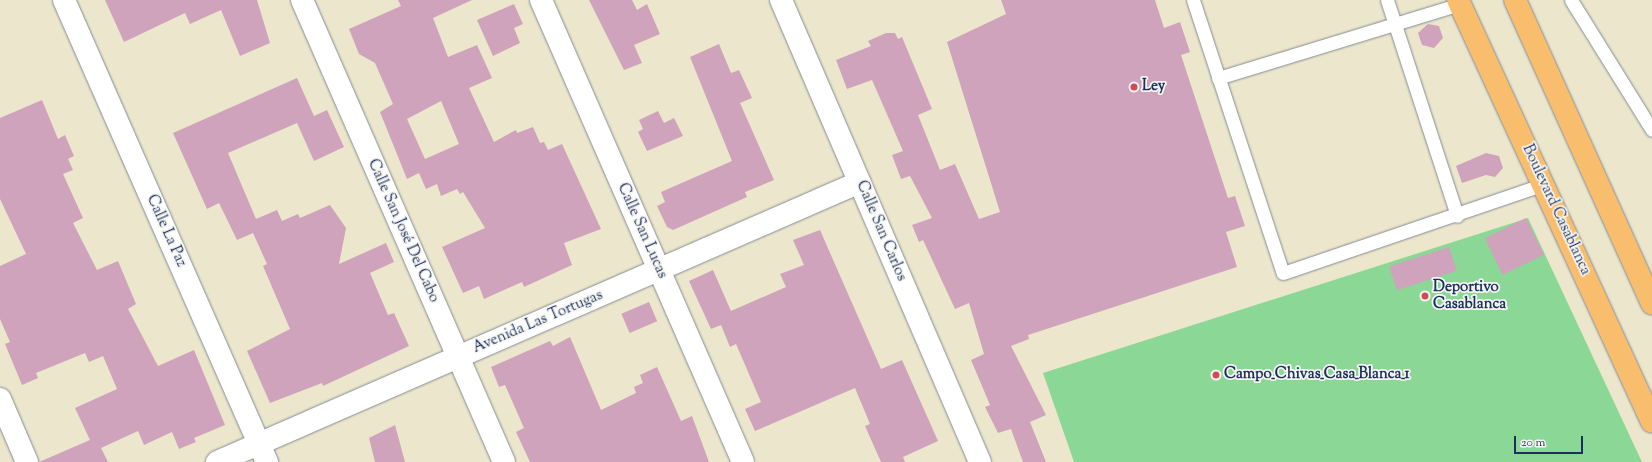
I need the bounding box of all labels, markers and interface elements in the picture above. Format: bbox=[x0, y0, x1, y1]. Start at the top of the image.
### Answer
place label: Ley bbox=[1142, 78, 1165, 96]
marker: Ley bbox=[1129, 82, 1139, 92]
street label: Boulevard Casablanca bbox=[1518, 142, 1594, 278]
street label: Calle San José Del Cabo bbox=[363, 157, 443, 305]
street label: Calle San Carlos bbox=[852, 178, 910, 284]
street label: Calle San Lucas bbox=[613, 181, 671, 281]
street label: Calle La Paz bbox=[142, 192, 190, 270]
place label: Deportivo Casablanca bbox=[1433, 278, 1506, 313]
street label: Avenida Las Tortugas bbox=[470, 286, 606, 358]
marker: Deportivo Casablanca bbox=[1420, 291, 1430, 301]
place label: Campo_Chivas_Casa_Blanca_1 bbox=[1224, 366, 1410, 384]
marker: Campo_Chivas_Casa_Blanca_1 bbox=[1211, 370, 1221, 380]
scale bar bbox=[1516, 428, 1585, 454]
text: 20 m bbox=[1521, 434, 1545, 452]

